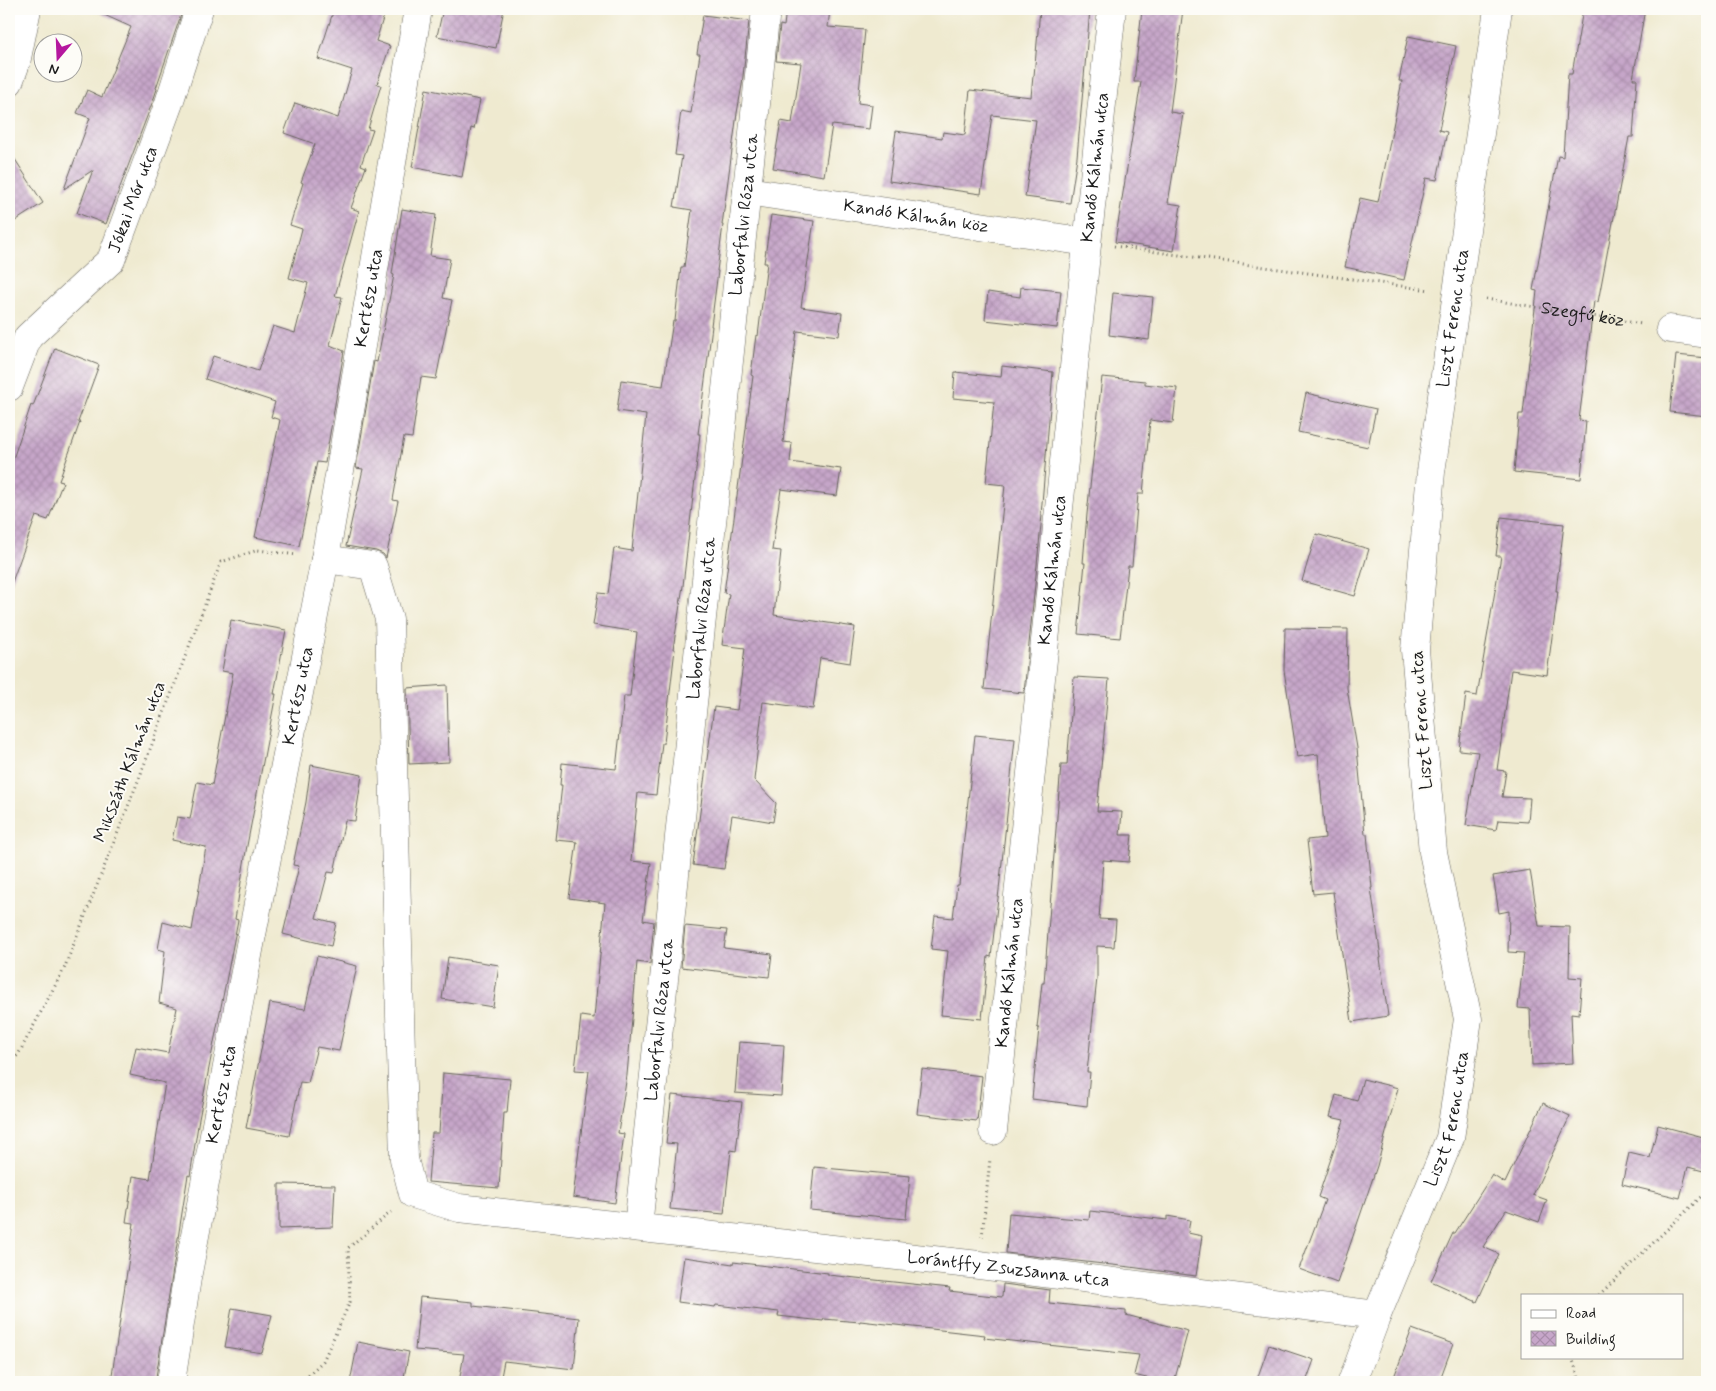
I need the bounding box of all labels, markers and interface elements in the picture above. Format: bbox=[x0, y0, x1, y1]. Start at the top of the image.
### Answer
north arrow bbox=[32, 32, 82, 82]
text: N bbox=[47, 59, 61, 79]
street label: Kandó Kálmán utca bbox=[1075, 91, 1115, 244]
street label: Laborfalvi Róza utca bbox=[724, 132, 765, 297]
street label: Jókai Mór utca bbox=[103, 143, 164, 257]
street label: Kandó Kálmán köz bbox=[842, 194, 990, 239]
street label: Kertész utca bbox=[349, 247, 389, 349]
street label: Liszt Ferenc utca bbox=[1431, 247, 1475, 389]
street label: Szegfű köz bbox=[1539, 296, 1626, 333]
street label: Kandó Kálmán utca bbox=[1033, 494, 1072, 646]
street label: Laborfalvi Róza utca bbox=[681, 536, 722, 701]
street label: Kertész utca bbox=[277, 645, 320, 747]
street label: Liszt Ferenc utca bbox=[1405, 650, 1439, 790]
street label: Mikszáth Kálmán utca bbox=[88, 678, 172, 846]
street label: Kandó Kálmán utca bbox=[990, 897, 1030, 1049]
street label: Laborfalvi Róza utca bbox=[639, 937, 680, 1103]
street label: Kertész utca bbox=[201, 1043, 243, 1146]
street label: Liszt Ferenc utca bbox=[1419, 1049, 1475, 1190]
street label: Lorántffy Zsuzsanna utca bbox=[906, 1245, 1111, 1293]
legend bbox=[1521, 1294, 1684, 1358]
text: Road bbox=[1566, 1304, 1596, 1324]
text: Building bbox=[1566, 1330, 1616, 1351]

